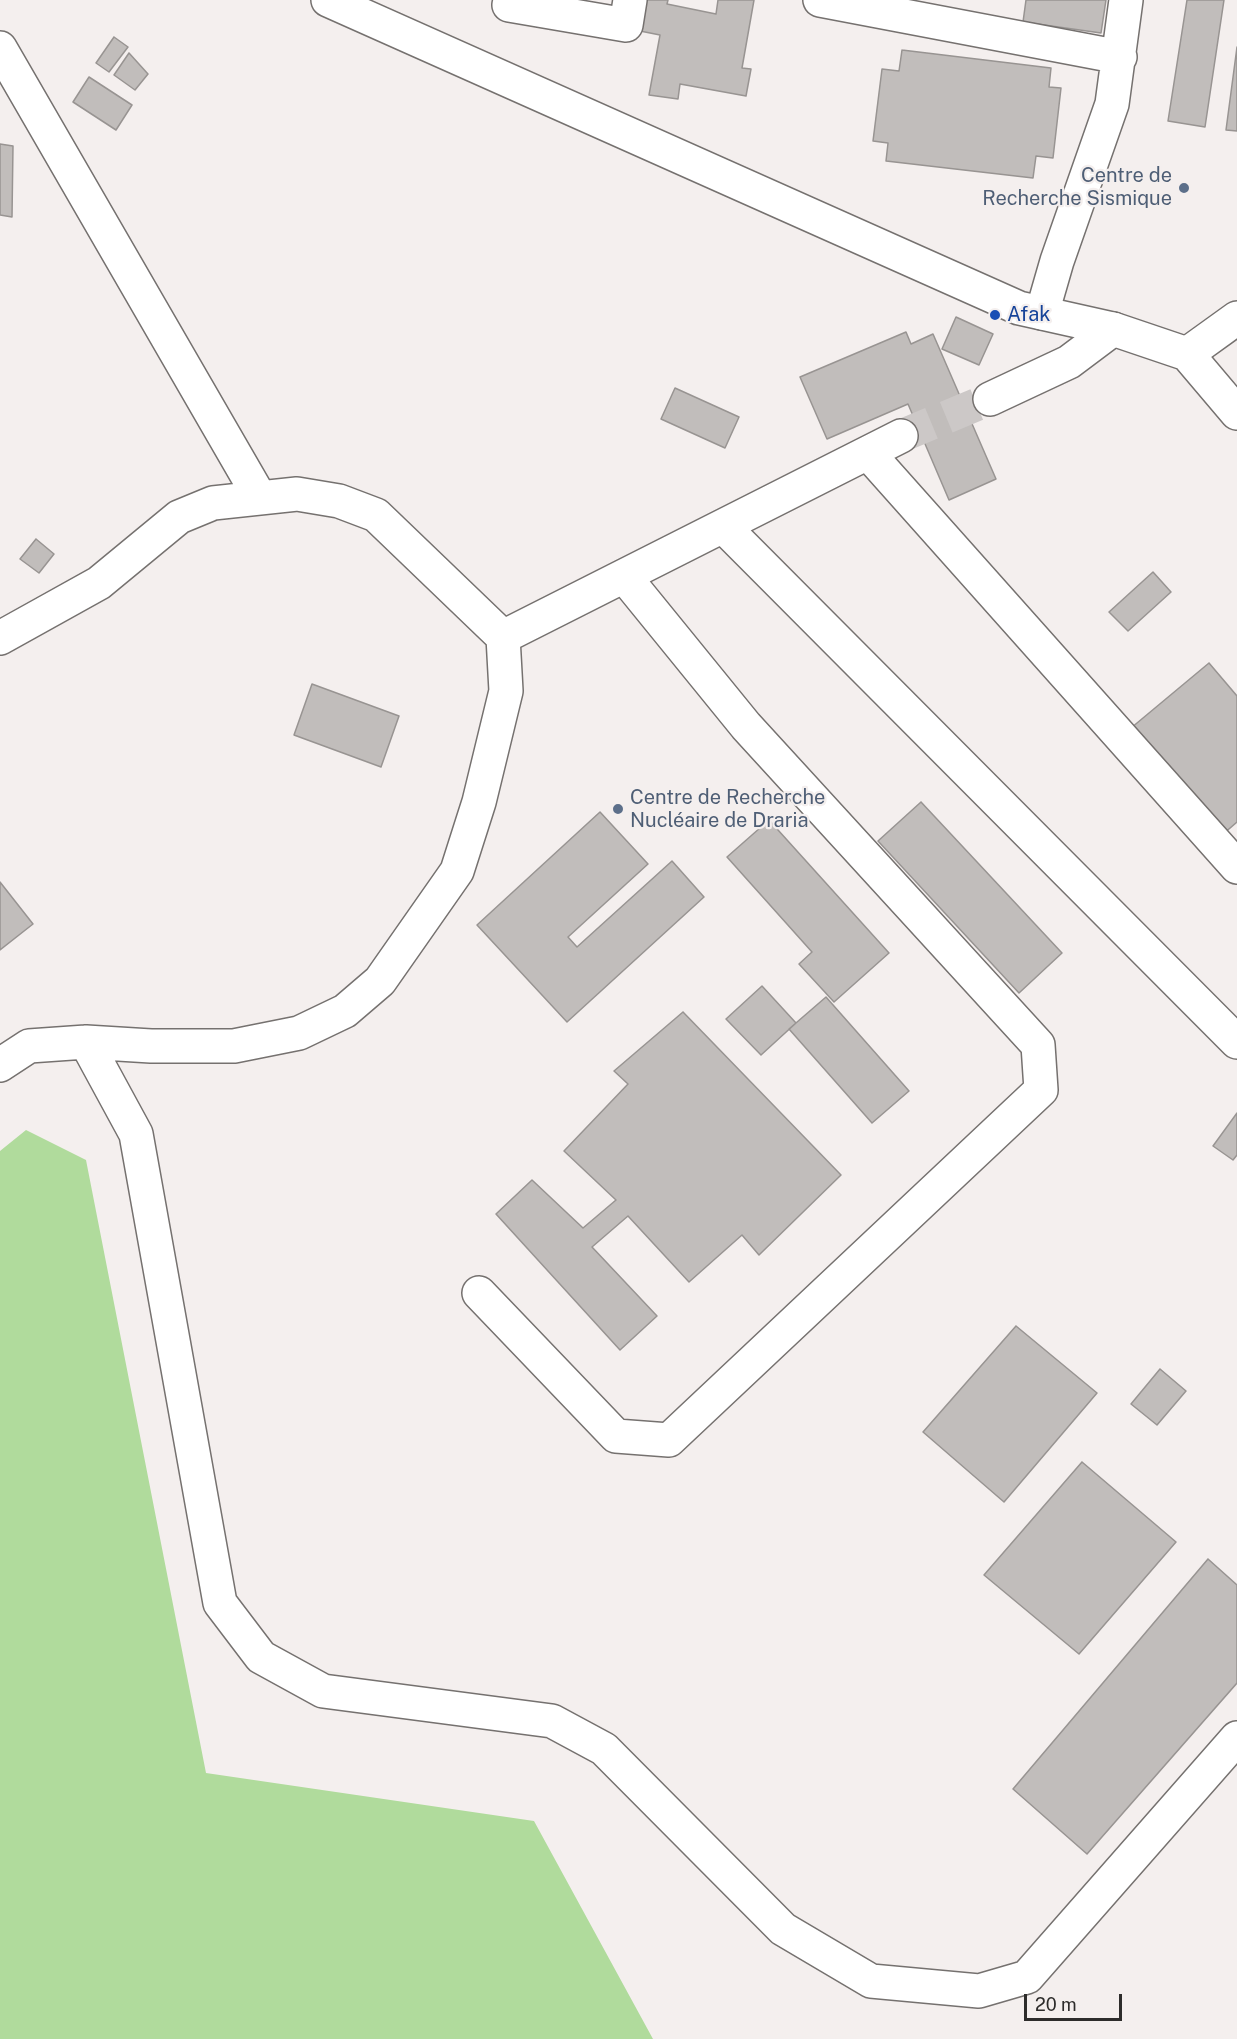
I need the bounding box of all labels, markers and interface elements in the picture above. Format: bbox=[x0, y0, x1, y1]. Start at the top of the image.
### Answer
place label: Centre de Recherche Sismique bbox=[982, 164, 1172, 211]
marker: Centre de Recherche Sismique bbox=[1177, 181, 1191, 195]
place label: Afak bbox=[1007, 303, 1050, 327]
marker: Afak bbox=[988, 308, 1002, 322]
place label: Centre de Recherche Nucléaire de Draria bbox=[630, 786, 825, 833]
marker: Centre de Recherche Nucléaire de Draria bbox=[611, 802, 625, 816]
scale bar bbox=[1027, 1982, 1124, 2020]
text: 20 m bbox=[1035, 1994, 1077, 2015]

